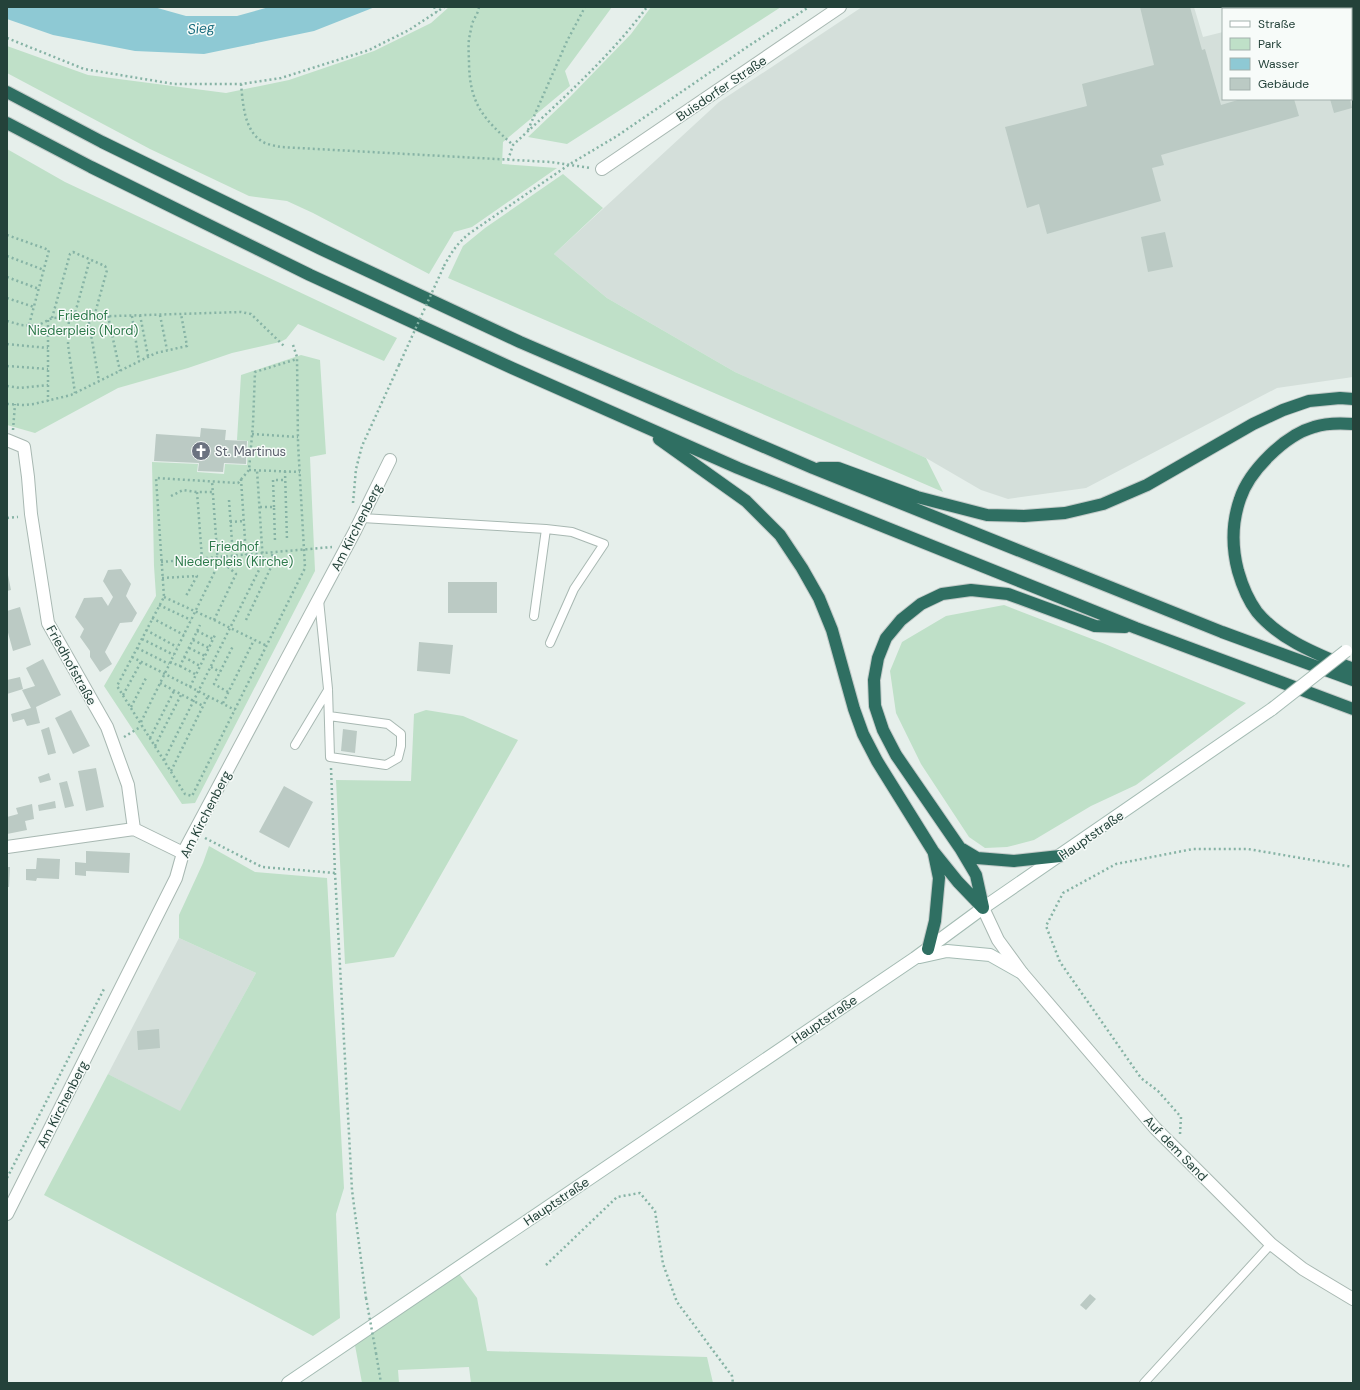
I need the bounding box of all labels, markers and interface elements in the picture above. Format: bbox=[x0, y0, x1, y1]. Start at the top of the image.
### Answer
legend bbox=[1222, 8, 1352, 100]
text: Straße bbox=[1258, 16, 1295, 32]
water label: Sieg bbox=[187, 18, 216, 38]
text: Park bbox=[1258, 36, 1282, 52]
street label: Buisdorfer Straße bbox=[673, 52, 770, 125]
text: Wasser bbox=[1258, 56, 1299, 72]
text: Gebäude bbox=[1258, 76, 1309, 92]
park label: Friedhof Niederpleis (Nord) bbox=[28, 307, 138, 339]
church icon: St. Martinus bbox=[190, 440, 212, 462]
place label: St. Martinus bbox=[215, 443, 286, 460]
street label: Am Kirchenberg bbox=[327, 481, 386, 574]
park label: Friedhof Niederpleis (Kirche) bbox=[175, 538, 293, 570]
street label: Friedhofstraße bbox=[43, 622, 101, 708]
street label: Am Kirchenberg bbox=[176, 768, 235, 861]
street label: Hauptstraße bbox=[1056, 807, 1127, 864]
street label: Hauptstraße bbox=[788, 991, 860, 1048]
street label: Am Kirchenberg bbox=[33, 1058, 92, 1151]
street label: Auf dem Sand bbox=[1140, 1112, 1211, 1185]
street label: Hauptstraße bbox=[520, 1173, 592, 1230]

